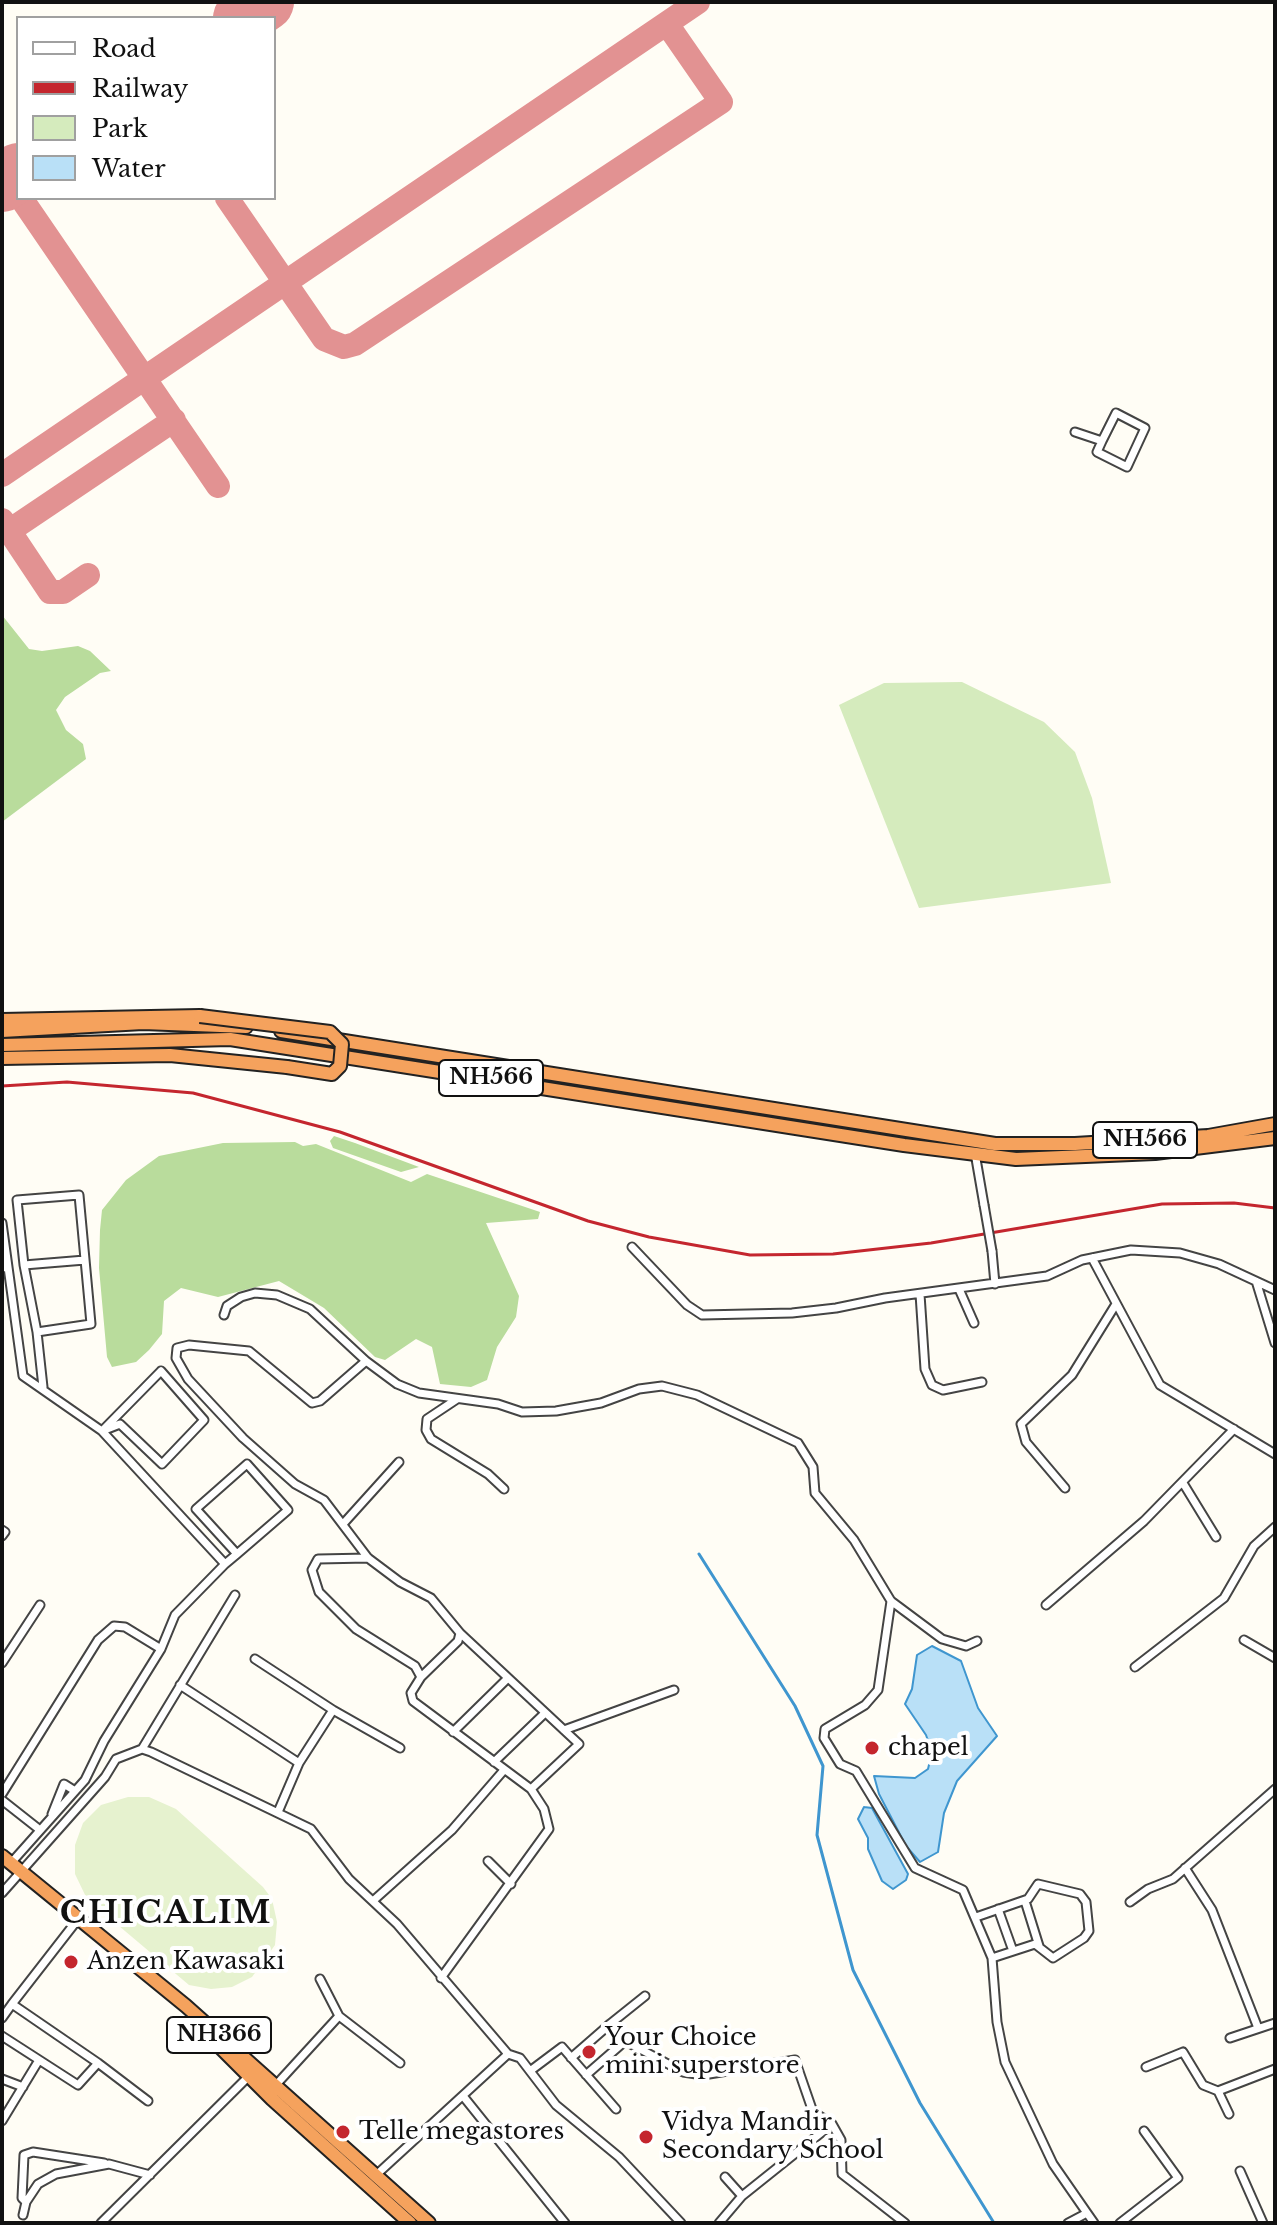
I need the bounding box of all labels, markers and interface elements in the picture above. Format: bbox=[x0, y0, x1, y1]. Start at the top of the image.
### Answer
legend bbox=[16, 16, 276, 200]
text: Road bbox=[92, 34, 156, 63]
text: Railway bbox=[92, 74, 188, 103]
text: Park bbox=[92, 114, 148, 143]
text: Water bbox=[92, 154, 166, 183]
road number: NH566 bbox=[439, 1060, 543, 1096]
road number: NH566 bbox=[1093, 1122, 1197, 1158]
place label: chapel bbox=[888, 1734, 969, 1762]
marker: chapel bbox=[863, 1739, 881, 1757]
district label: CHICALIM bbox=[60, 1895, 272, 1933]
place label: Anzen Kawasaki bbox=[87, 1948, 285, 1976]
marker: Anzen Kawasaki bbox=[62, 1953, 80, 1971]
road number: NH366 bbox=[167, 2017, 271, 2053]
place label: Your Choice mini superstore bbox=[605, 2024, 800, 2080]
marker: Your Choice mini superstore bbox=[580, 2043, 598, 2061]
place label: Vidya Mandir Secondary School bbox=[662, 2109, 884, 2165]
place label: Telle megastores bbox=[359, 2118, 564, 2146]
marker: Telle megastores bbox=[334, 2123, 352, 2141]
marker: Vidya Mandir Secondary School bbox=[637, 2128, 655, 2146]

